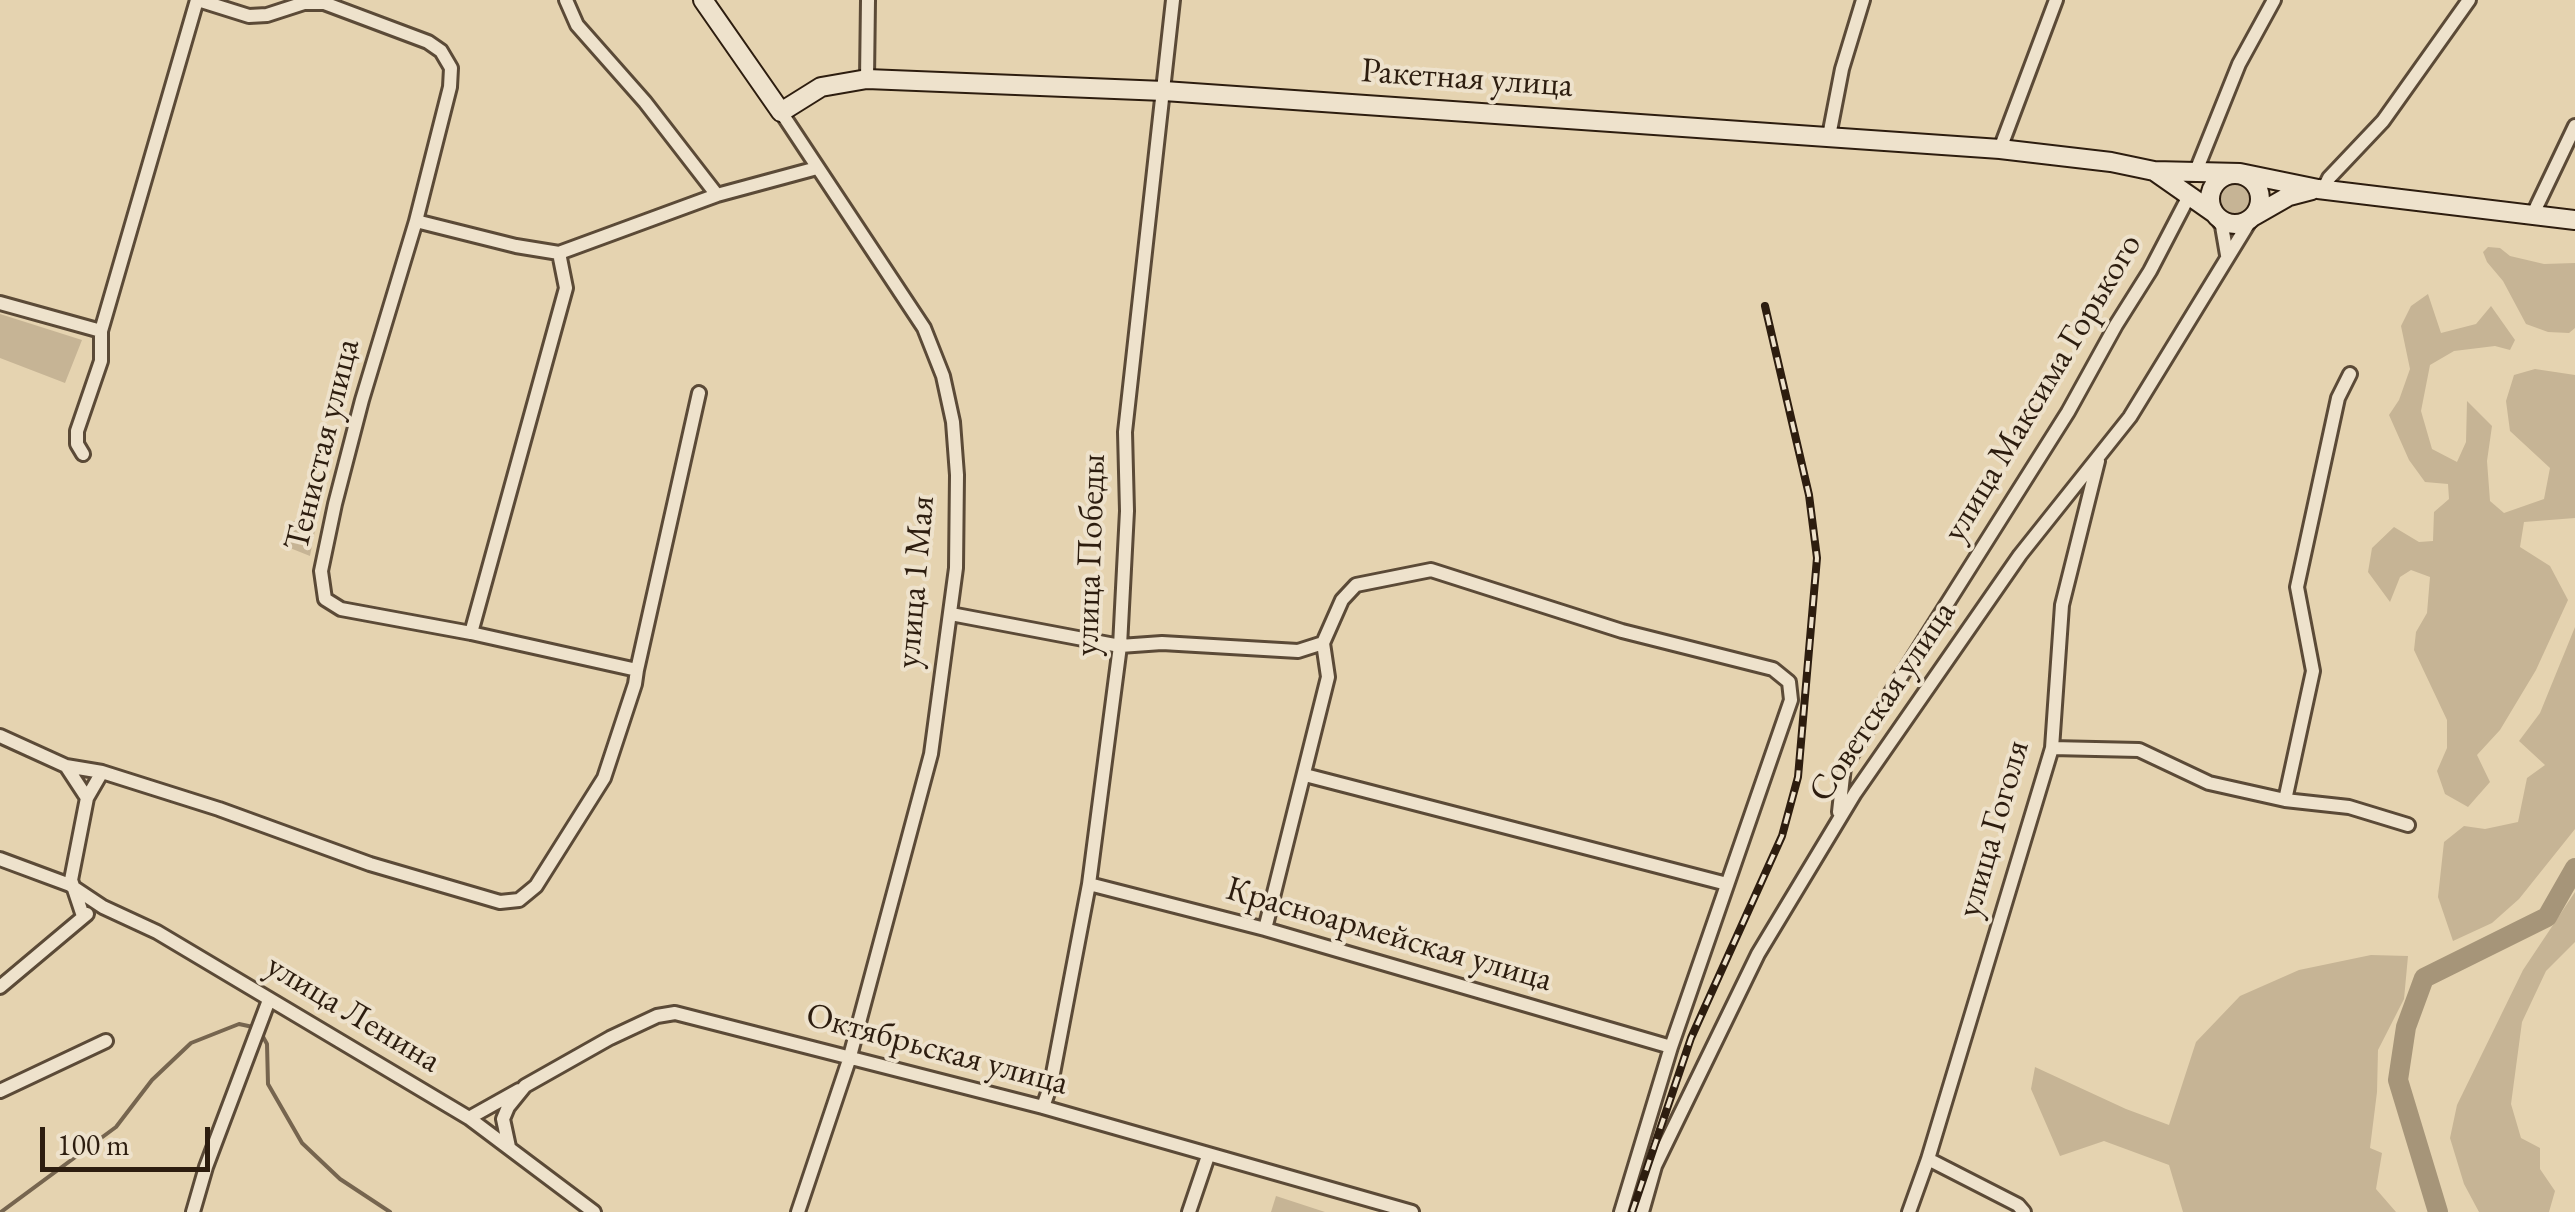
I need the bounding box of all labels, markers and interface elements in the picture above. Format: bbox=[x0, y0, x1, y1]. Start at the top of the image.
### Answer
street label: Ракетная улица bbox=[1360, 51, 1574, 107]
street label: улица Максима Горького bbox=[1934, 226, 2152, 550]
street label: Тенистая улица bbox=[276, 335, 370, 555]
street label: улица Победы bbox=[1066, 453, 1116, 657]
street label: улица 1 Мая bbox=[888, 494, 944, 670]
street label: Советская улица bbox=[1800, 594, 1966, 810]
street label: улица Гоголя bbox=[1949, 736, 2039, 922]
street label: Красноармейская улица bbox=[1221, 868, 1557, 1002]
street label: улица Ленина bbox=[258, 945, 448, 1083]
street label: Октябрьская улица bbox=[801, 995, 1073, 1105]
scale bar bbox=[45, 1107, 215, 1169]
text: 100 m bbox=[57, 1125, 130, 1164]

